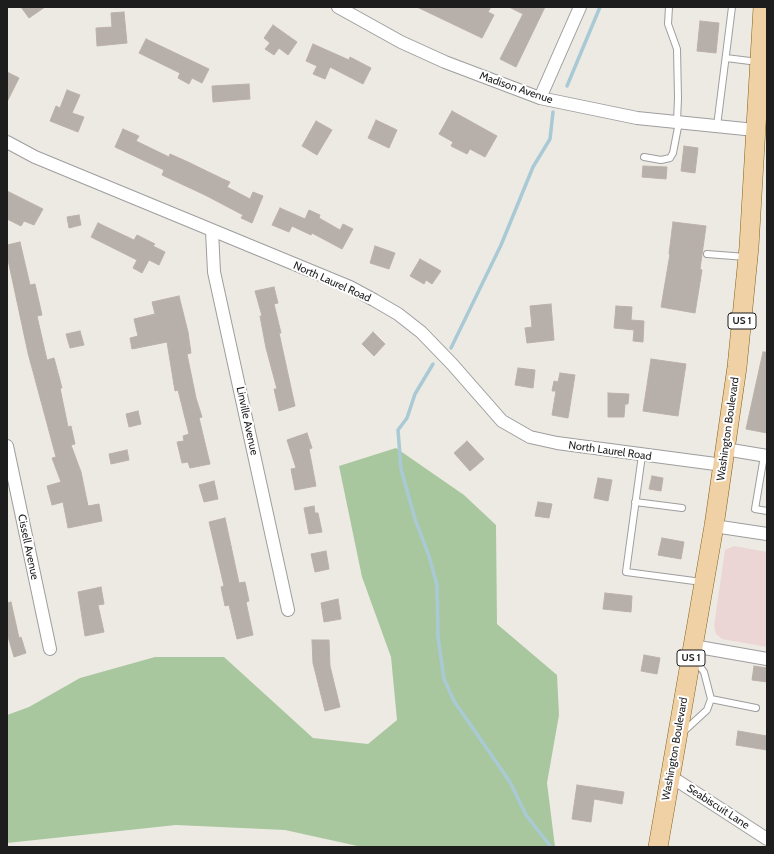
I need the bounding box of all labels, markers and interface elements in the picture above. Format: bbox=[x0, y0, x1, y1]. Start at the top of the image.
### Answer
street label: Madison Avenue bbox=[478, 69, 554, 107]
street label: North Laurel Road bbox=[291, 259, 373, 305]
road number: US 1 bbox=[728, 313, 756, 329]
street label: Washington Boulevard bbox=[714, 376, 742, 482]
street label: Linville Avenue bbox=[233, 386, 261, 456]
street label: North Laurel Road bbox=[568, 439, 652, 463]
street label: Cissell Avenue bbox=[15, 513, 41, 581]
road number: US 1 bbox=[677, 650, 705, 666]
street label: Washington Boulevard bbox=[659, 696, 691, 802]
street label: Seabiscuit Lane bbox=[684, 782, 752, 832]

